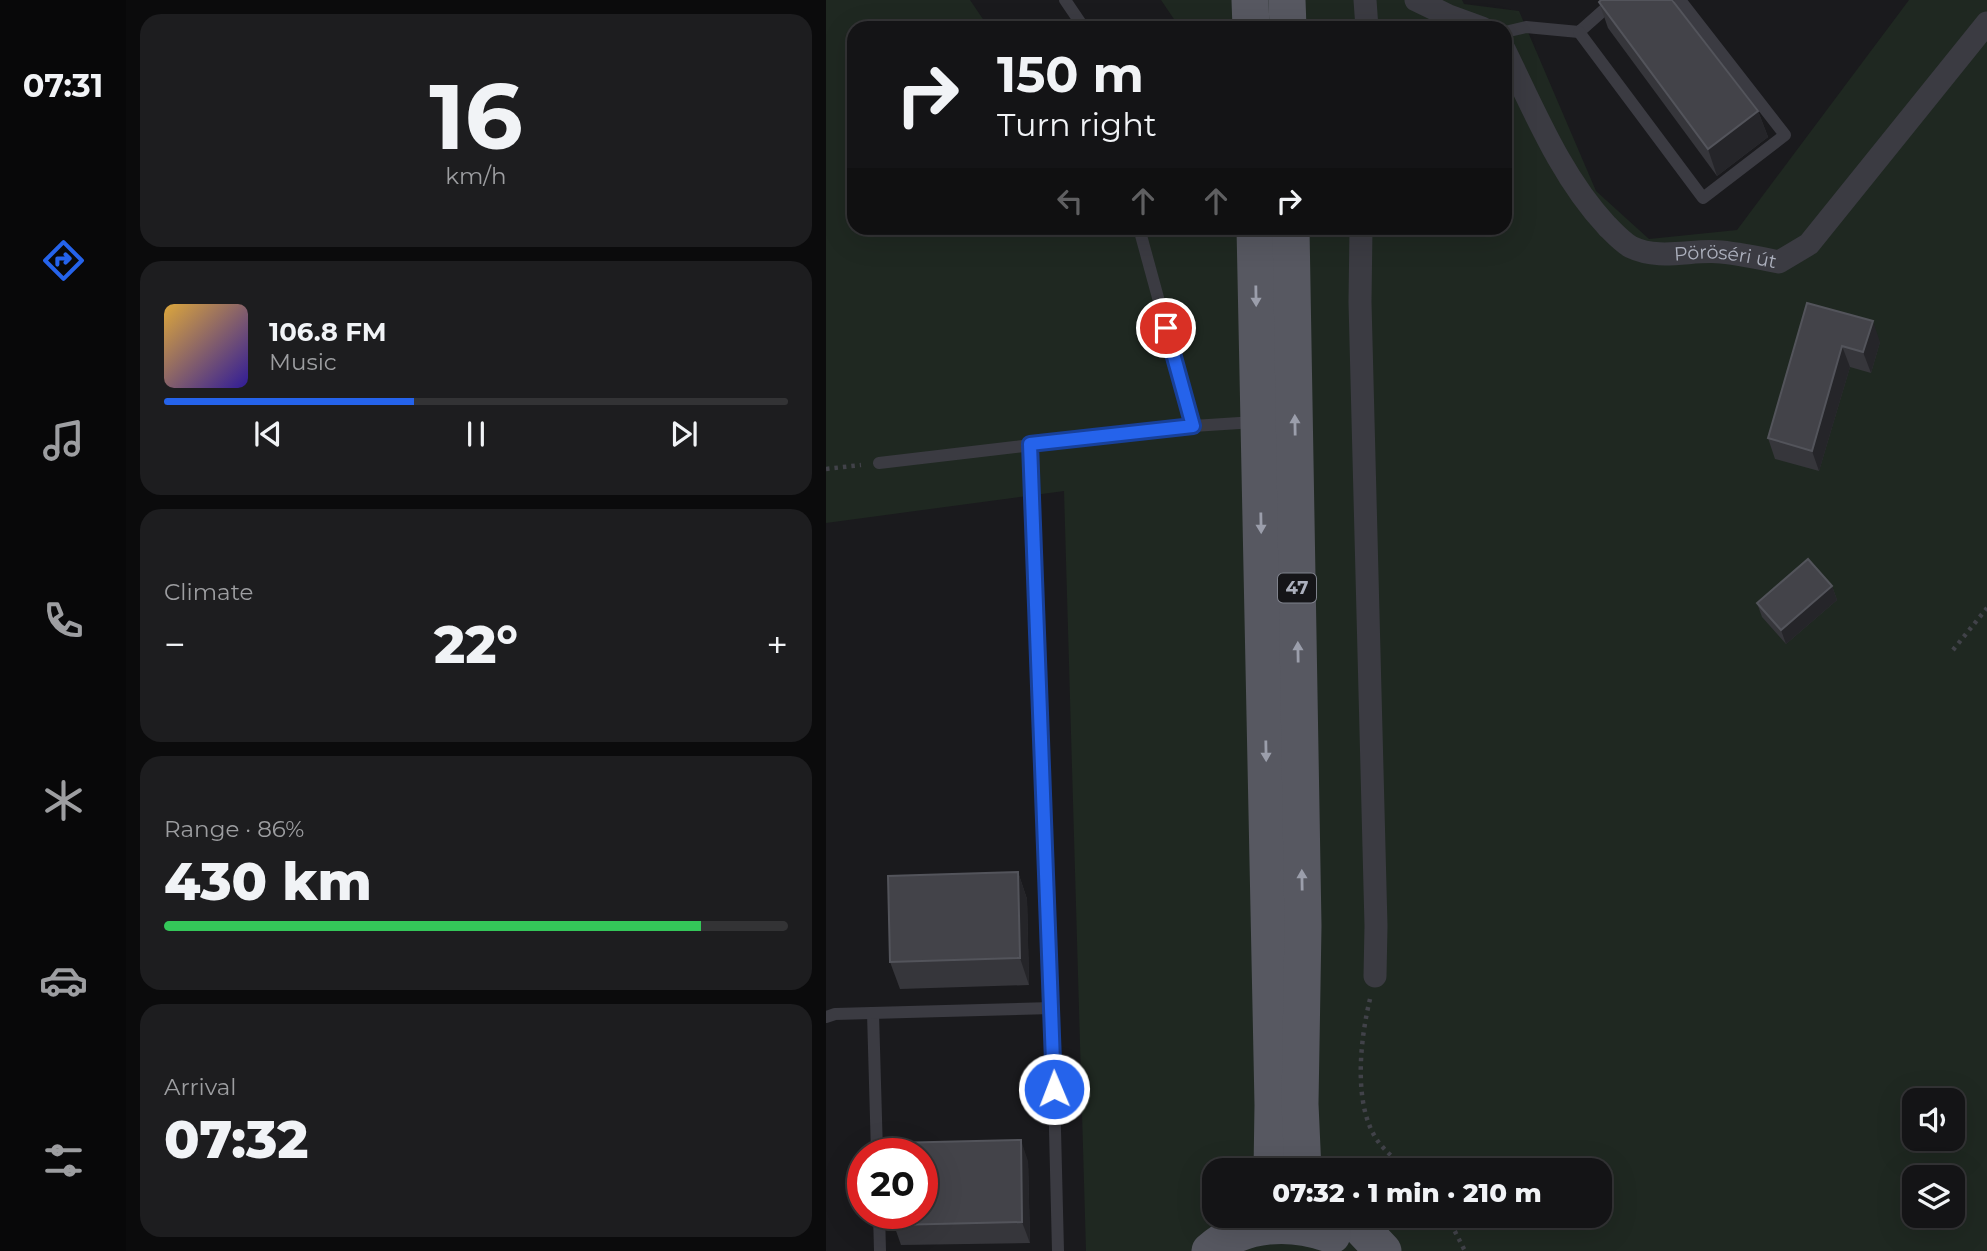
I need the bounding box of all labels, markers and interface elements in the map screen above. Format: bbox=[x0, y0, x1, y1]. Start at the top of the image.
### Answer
text: 150 m bbox=[997, 45, 1144, 104]
icon: right bbox=[882, 49, 973, 140]
text: 16 bbox=[429, 61, 523, 172]
text: 07:31 bbox=[23, 66, 103, 105]
text: Turn right bbox=[997, 105, 1157, 144]
text: km/h bbox=[445, 162, 507, 190]
icon: left bbox=[1051, 182, 1089, 220]
icon: ahead bbox=[1124, 182, 1162, 220]
icon: ahead bbox=[1197, 182, 1235, 220]
icon: right bbox=[1270, 182, 1308, 220]
icon: directions bbox=[39, 236, 88, 285]
street label: Pöröséri út bbox=[1673, 240, 1779, 273]
one-way arrow bbox=[1250, 285, 1262, 307]
pin bbox=[1136, 298, 1196, 358]
icon: arrive bbox=[1147, 309, 1185, 347]
text: 106.8 FM bbox=[269, 316, 387, 348]
text: Music bbox=[269, 348, 337, 376]
one-way arrow bbox=[1289, 413, 1300, 435]
icon: previous bbox=[249, 415, 287, 453]
icon: pause bbox=[457, 415, 495, 453]
icon: next bbox=[665, 415, 703, 453]
icon: music bbox=[39, 416, 88, 465]
one-way arrow bbox=[1255, 512, 1266, 534]
road number: 47 bbox=[1278, 574, 1316, 602]
text: Climate bbox=[164, 578, 253, 606]
icon: phone bbox=[39, 596, 88, 645]
text: 22° bbox=[434, 613, 518, 676]
text: − bbox=[164, 621, 186, 668]
text: + bbox=[766, 621, 788, 668]
one-way arrow bbox=[1293, 641, 1304, 663]
one-way arrow bbox=[1260, 740, 1271, 762]
icon: climate bbox=[39, 776, 88, 825]
text: Range · 86% bbox=[164, 815, 304, 843]
text: 430 km bbox=[164, 850, 372, 913]
one-way arrow bbox=[1297, 868, 1308, 890]
icon: car bbox=[39, 956, 88, 1005]
position arrow bbox=[1017, 1052, 1091, 1126]
text: Arrival bbox=[164, 1073, 237, 1101]
map controls bbox=[1902, 1088, 1965, 1228]
button: sound bbox=[1902, 1088, 1965, 1151]
text: 07:32 bbox=[164, 1108, 308, 1171]
icon: filters bbox=[39, 1136, 88, 1185]
speed limit sign: 20 bbox=[847, 1138, 938, 1229]
button: layers bbox=[1902, 1165, 1965, 1228]
text: 07:32 · 1 min · 210 m bbox=[1272, 1177, 1542, 1209]

